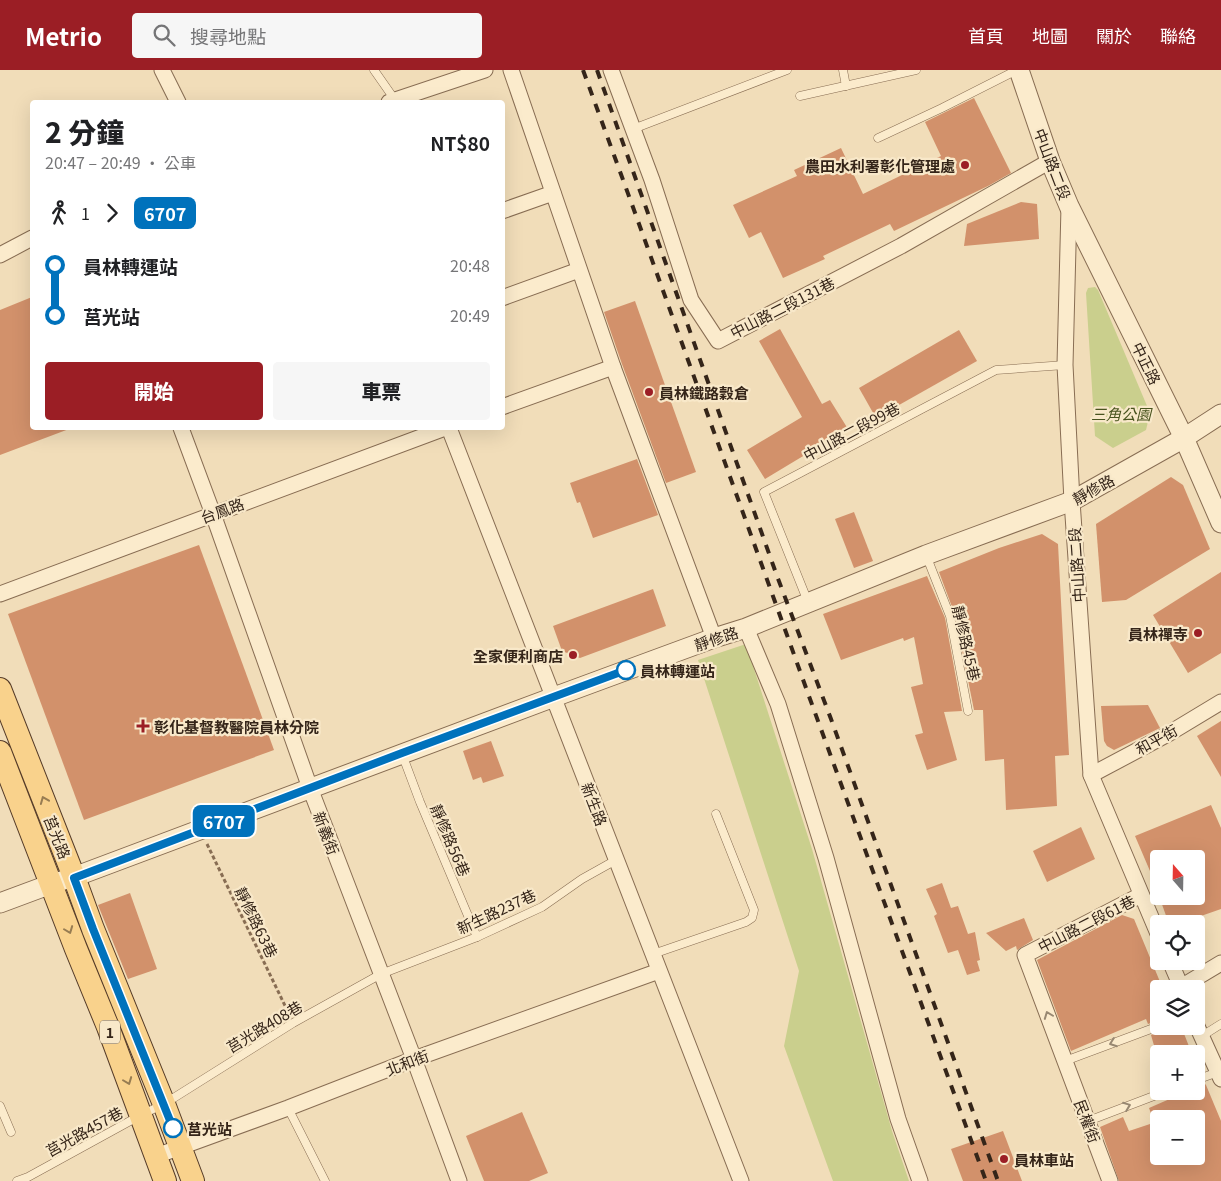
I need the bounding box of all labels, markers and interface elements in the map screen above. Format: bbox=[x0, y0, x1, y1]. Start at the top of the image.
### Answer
search box bbox=[132, 13, 482, 58]
text: Metrio bbox=[25, 18, 102, 53]
icon: search bbox=[150, 21, 178, 49]
text: 搜尋地點 bbox=[190, 22, 266, 49]
text: 首頁 bbox=[968, 22, 1004, 48]
text: 地圖 bbox=[1032, 22, 1068, 48]
text: 關於 bbox=[1096, 22, 1132, 48]
text: 聯絡 bbox=[1160, 22, 1196, 48]
text: 2 分鐘 bbox=[45, 111, 124, 151]
street label: 中山路二段 bbox=[1030, 125, 1076, 203]
text: NT$80 bbox=[430, 129, 490, 156]
text: 20:47 – 20:49 · 公車 bbox=[45, 150, 196, 174]
place label: 農田水利署彰化管理處 bbox=[805, 155, 955, 176]
marker: 農田水利署彰化管理處 bbox=[959, 159, 971, 171]
icon: walk bbox=[45, 199, 73, 227]
icon: forward bbox=[98, 199, 126, 227]
text: 6707 bbox=[144, 200, 186, 226]
text: 1 bbox=[81, 201, 90, 225]
text: 員林轉運站 bbox=[83, 252, 178, 279]
text: 20:48 bbox=[450, 253, 490, 277]
street label: 中山路二段131巷 bbox=[726, 272, 838, 342]
text: 莒光站 bbox=[83, 302, 140, 329]
text: 20:49 bbox=[450, 303, 490, 327]
street label: 中正路 bbox=[1128, 338, 1166, 388]
button: 開始 bbox=[45, 362, 263, 420]
button: 車票 bbox=[273, 362, 490, 420]
place label: 員林鐵路穀倉 bbox=[659, 382, 749, 403]
marker: 員林鐵路穀倉 bbox=[643, 386, 655, 398]
street label: 中山路二段99巷 bbox=[799, 397, 903, 465]
park label: 三角公園 bbox=[1091, 403, 1153, 424]
street label: 靜修路 bbox=[1068, 469, 1118, 509]
street label: 台鳳路 bbox=[197, 492, 247, 528]
street label: 中山路二段 bbox=[1063, 527, 1089, 603]
street label: 靜修路45巷 bbox=[948, 603, 986, 683]
street label: 靜修路 bbox=[691, 621, 741, 655]
place label: 員林禪寺 bbox=[1128, 623, 1188, 644]
marker: 員林禪寺 bbox=[1192, 627, 1204, 639]
place label: 全家便利商店 bbox=[473, 645, 563, 666]
marker: 全家便利商店 bbox=[567, 649, 579, 661]
marker: 員林轉運站 bbox=[616, 660, 636, 680]
place label: 員林轉運站 bbox=[640, 660, 715, 681]
place label: 彰化基督教醫院員林分院 bbox=[154, 716, 319, 737]
marker: 彰化基督教醫院員林分院 bbox=[136, 719, 150, 733]
street label: 和平街 bbox=[1131, 719, 1181, 759]
street label: 新生路 bbox=[577, 779, 613, 829]
one-way arrow bbox=[40, 796, 50, 804]
street label: 靜修路56巷 bbox=[426, 801, 476, 879]
line badge: 6707 bbox=[189, 805, 259, 837]
text: 6707 bbox=[203, 808, 245, 834]
street label: 新義街 bbox=[309, 808, 345, 858]
street label: 莒光路 bbox=[40, 812, 76, 862]
north arrow bbox=[1150, 850, 1205, 905]
map controls bbox=[1150, 850, 1205, 1165]
street label: 靜修路63巷 bbox=[231, 883, 283, 961]
street label: 新生路237巷 bbox=[453, 884, 539, 938]
street label: 中山路二段61巷 bbox=[1034, 889, 1138, 957]
button: locate bbox=[1150, 915, 1205, 970]
one-way arrow bbox=[62, 925, 73, 934]
button: layers bbox=[1150, 980, 1205, 1035]
street label: 莒光路408巷 bbox=[222, 995, 306, 1057]
one-way arrow bbox=[1044, 1011, 1054, 1020]
road number: 1 bbox=[100, 1020, 120, 1044]
one-way arrow bbox=[1109, 1037, 1118, 1047]
street label: 北和街 bbox=[382, 1044, 432, 1080]
button: + bbox=[1150, 1045, 1205, 1100]
one-way arrow bbox=[122, 1076, 132, 1085]
street label: 民權街 bbox=[1070, 1096, 1106, 1146]
street label: 莒光路457巷 bbox=[42, 1101, 126, 1161]
one-way arrow bbox=[1123, 1102, 1131, 1112]
button: − bbox=[1150, 1110, 1205, 1165]
marker: 莒光站 bbox=[163, 1118, 183, 1138]
place label: 莒光站 bbox=[187, 1118, 232, 1139]
place label: 員林車站 bbox=[1014, 1149, 1074, 1170]
marker: 員林車站 bbox=[998, 1153, 1010, 1165]

